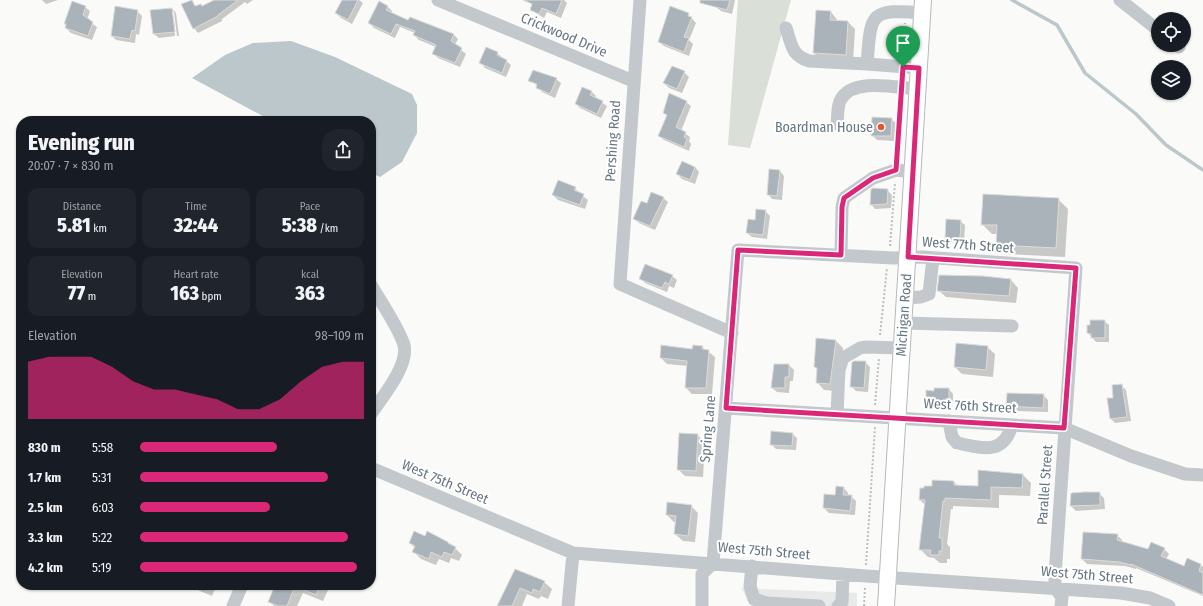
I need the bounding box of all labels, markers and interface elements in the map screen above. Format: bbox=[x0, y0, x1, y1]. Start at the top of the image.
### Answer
street label: Crickwood Drive bbox=[518, 9, 610, 61]
map controls bbox=[1151, 12, 1191, 100]
button: locate bbox=[1151, 12, 1191, 52]
pin bbox=[886, 26, 920, 67]
icon: arrive bbox=[892, 32, 914, 54]
button: layers bbox=[1151, 60, 1191, 100]
street label: Pershing Road bbox=[602, 100, 624, 182]
place label: Boardman House bbox=[775, 119, 873, 136]
marker: Boardman House bbox=[876, 122, 886, 132]
text: Evening run bbox=[28, 129, 135, 156]
button: share bbox=[322, 129, 364, 171]
text: 20:07 · 7 × 830 m bbox=[28, 158, 113, 173]
text: Distance bbox=[63, 200, 101, 213]
text: Time bbox=[185, 200, 207, 213]
text: Pace bbox=[300, 200, 320, 213]
text: 5.81 bbox=[57, 213, 91, 237]
text: 32:44 bbox=[174, 213, 218, 237]
text: 5:38 bbox=[282, 213, 317, 237]
text: km bbox=[91, 222, 107, 235]
text: /km bbox=[317, 222, 338, 235]
street label: West 77th Street bbox=[921, 233, 1015, 257]
text: Elevation bbox=[61, 268, 103, 281]
text: Heart rate bbox=[173, 268, 219, 281]
text: kcal bbox=[301, 268, 319, 281]
street label: Michigan Road bbox=[893, 273, 915, 357]
text: 77 bbox=[68, 281, 85, 305]
text: 163 bbox=[170, 281, 199, 305]
text: 363 bbox=[295, 281, 325, 305]
text: m bbox=[85, 290, 96, 303]
text: bpm bbox=[199, 290, 222, 303]
text: Elevation bbox=[28, 328, 77, 343]
text: 98–109 m bbox=[315, 328, 364, 343]
street label: Spring Lane bbox=[697, 395, 719, 463]
street label: West 76th Street bbox=[923, 395, 1017, 417]
text: 830 m bbox=[28, 440, 61, 455]
text: 5:58 bbox=[92, 440, 113, 455]
street label: Parallel Street bbox=[1034, 444, 1056, 526]
street label: West 75th Street bbox=[399, 456, 491, 508]
text: 1.7 km bbox=[28, 470, 61, 485]
text: 5:31 bbox=[92, 470, 111, 485]
text: 2.5 km bbox=[28, 500, 63, 515]
text: 6:03 bbox=[92, 500, 114, 515]
text: 3.3 km bbox=[28, 530, 63, 545]
text: 5:22 bbox=[92, 530, 112, 545]
street label: West 75th Street bbox=[717, 538, 811, 564]
text: 4.2 km bbox=[28, 560, 63, 575]
text: 5:19 bbox=[92, 560, 112, 575]
street label: West 75th Street bbox=[1040, 562, 1134, 588]

